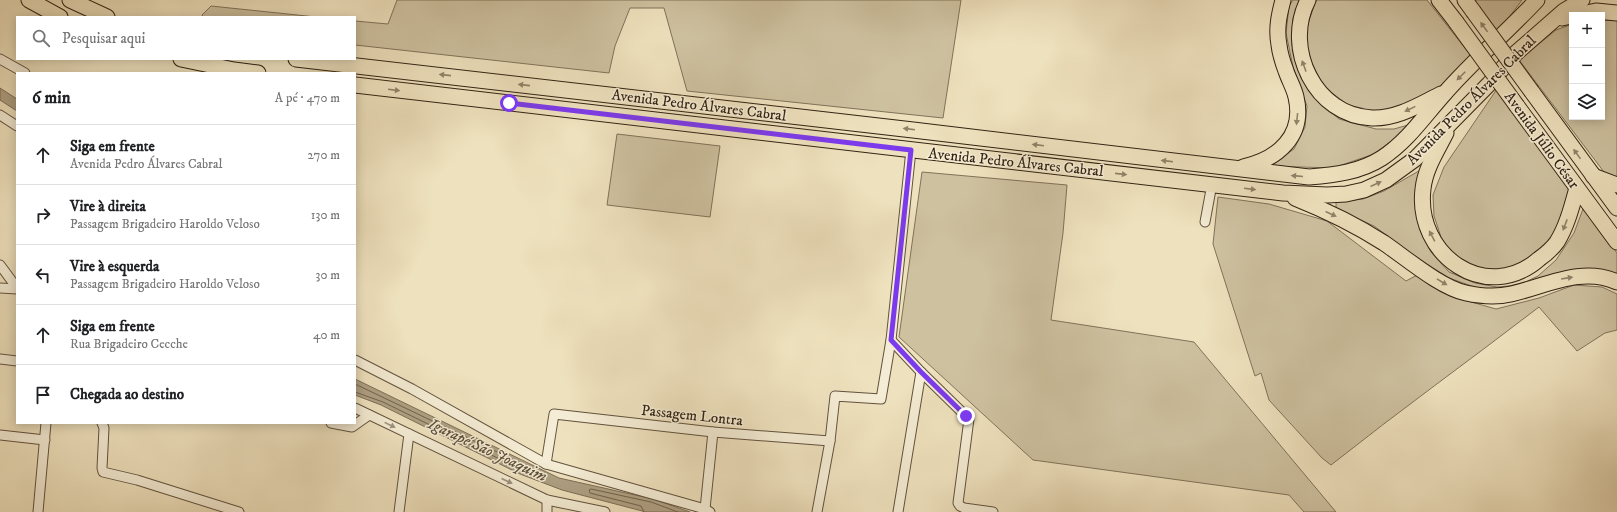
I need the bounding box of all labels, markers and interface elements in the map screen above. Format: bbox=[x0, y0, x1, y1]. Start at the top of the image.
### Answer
map controls bbox=[1569, 12, 1605, 120]
button: + bbox=[1569, 12, 1605, 48]
search box bbox=[16, 16, 356, 60]
one-way arrow bbox=[1480, 21, 1488, 32]
icon: search bbox=[30, 27, 52, 49]
text: Pesquisar aqui bbox=[62, 29, 145, 48]
street label: Avenida Pedro Álvares Cabral bbox=[1402, 30, 1541, 169]
button: − bbox=[1569, 48, 1605, 84]
one-way arrow bbox=[1301, 60, 1307, 72]
one-way arrow bbox=[1456, 71, 1466, 81]
one-way arrow bbox=[439, 72, 451, 79]
one-way arrow bbox=[518, 82, 530, 88]
street label: Avenida Pedro Álvares Cabral bbox=[611, 84, 788, 126]
button: layers bbox=[1569, 84, 1605, 120]
one-way arrow bbox=[388, 86, 400, 93]
text: 6 min bbox=[32, 87, 71, 109]
street label: Avenida Júlio César bbox=[1500, 88, 1584, 193]
text: A pé · 470 m bbox=[275, 90, 340, 106]
route start bbox=[500, 94, 518, 112]
one-way arrow bbox=[1404, 106, 1416, 112]
one-way arrow bbox=[1293, 113, 1300, 125]
one-way arrow bbox=[903, 126, 915, 132]
text: Siga em frente bbox=[70, 137, 155, 156]
one-way arrow bbox=[1032, 142, 1044, 148]
street label: Avenida Pedro Álvares Cabral bbox=[928, 143, 1105, 181]
icon: ahead bbox=[32, 144, 54, 166]
text: 270 m bbox=[308, 147, 340, 163]
one-way arrow bbox=[1573, 149, 1581, 160]
text: Avenida Pedro Álvares Cabral bbox=[70, 156, 222, 172]
one-way arrow bbox=[1161, 158, 1174, 164]
one-way arrow bbox=[1115, 170, 1127, 177]
one-way arrow bbox=[1290, 173, 1303, 180]
one-way arrow bbox=[1371, 181, 1383, 187]
one-way arrow bbox=[1244, 185, 1256, 192]
text: Vire à direita bbox=[70, 197, 146, 216]
icon: right bbox=[32, 204, 54, 226]
text: 130 m bbox=[311, 207, 340, 223]
one-way arrow bbox=[1326, 211, 1337, 217]
text: Passagem Brigadeiro Haroldo Veloso bbox=[70, 216, 260, 232]
one-way arrow bbox=[1561, 219, 1567, 231]
one-way arrow bbox=[1429, 231, 1435, 242]
text: Vire à esquerda bbox=[70, 257, 159, 276]
icon: left bbox=[32, 264, 54, 286]
text: 30 m bbox=[316, 267, 340, 283]
one-way arrow bbox=[1561, 275, 1573, 281]
text: Passagem Brigadeiro Haroldo Veloso bbox=[70, 276, 260, 292]
one-way arrow bbox=[1436, 279, 1448, 286]
text: Siga em frente bbox=[70, 317, 155, 336]
icon: ahead bbox=[32, 324, 54, 346]
text: 40 m bbox=[313, 327, 340, 343]
text: Rua Brigadeiro Cecche bbox=[70, 336, 188, 352]
icon: arrive bbox=[32, 384, 54, 406]
text: Chegada ao destino bbox=[70, 385, 184, 404]
street label: Passagem Lontra bbox=[640, 401, 744, 430]
route end bbox=[957, 407, 975, 425]
water label: Igarapé São Joaquim bbox=[424, 413, 550, 486]
one-way arrow bbox=[384, 422, 396, 428]
one-way arrow bbox=[502, 478, 513, 484]

